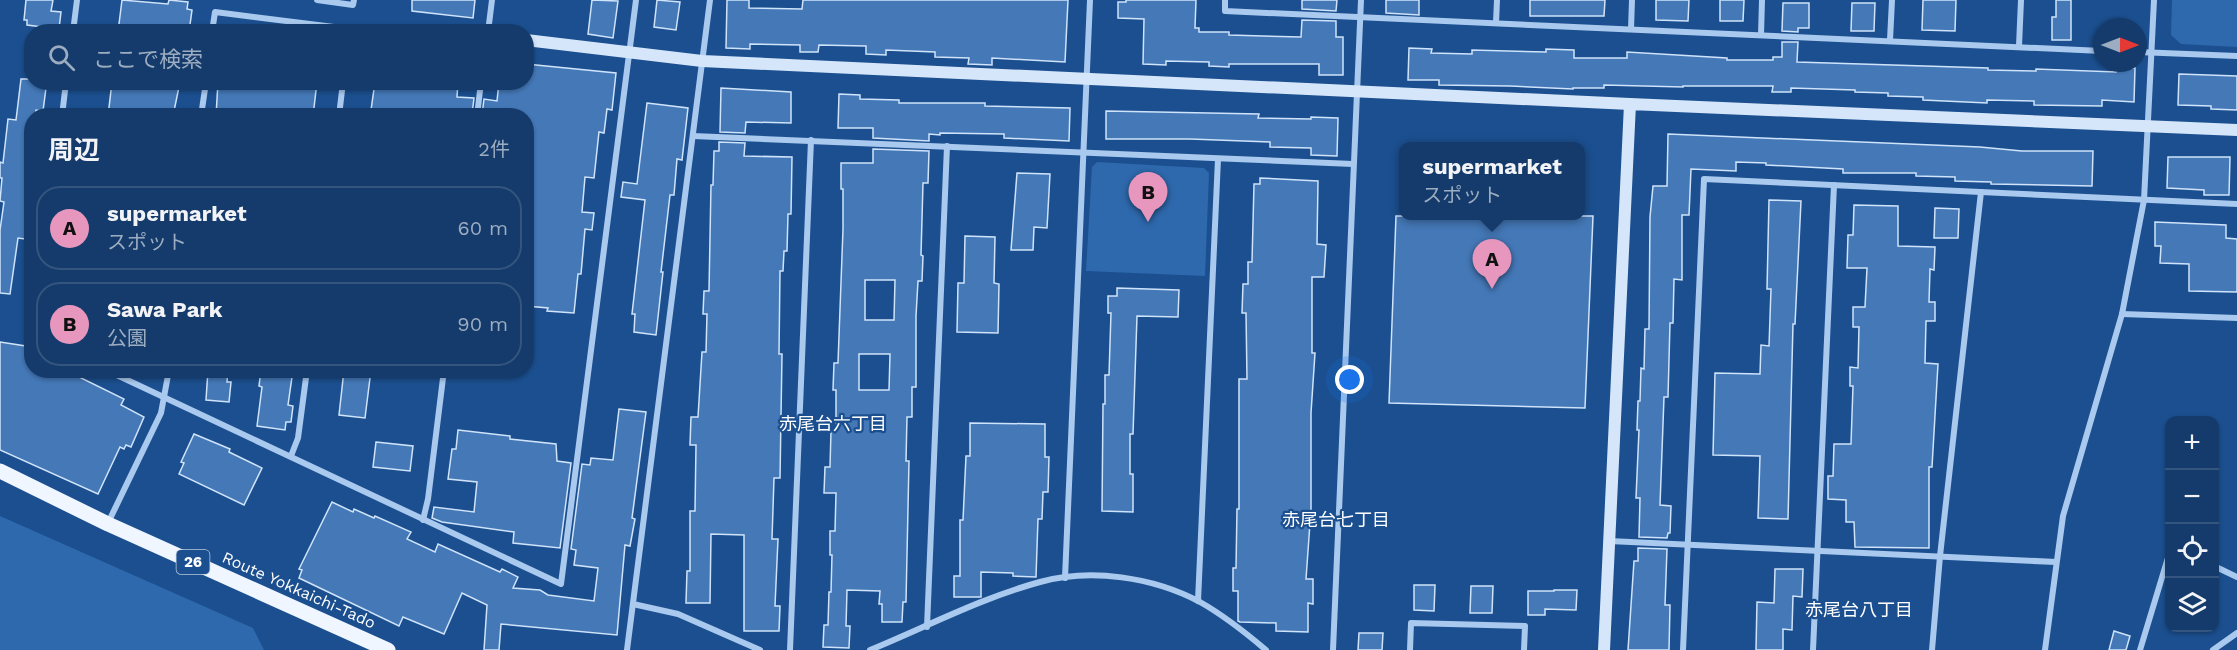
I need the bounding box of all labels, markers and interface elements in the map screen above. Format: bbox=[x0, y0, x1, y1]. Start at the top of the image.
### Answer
north arrow bbox=[2093, 18, 2147, 72]
search box bbox=[24, 24, 534, 90]
icon: search bbox=[45, 41, 78, 74]
text: ここで検索 bbox=[93, 47, 203, 72]
text: 周辺 bbox=[48, 135, 100, 165]
text: 2件 bbox=[478, 137, 510, 161]
popup bbox=[1399, 142, 1585, 220]
text: supermarket bbox=[1422, 154, 1562, 179]
pin: B bbox=[1128, 172, 1168, 222]
text: スポット bbox=[1422, 183, 1502, 207]
text: supermarket bbox=[107, 201, 247, 226]
text: A bbox=[63, 216, 76, 240]
text: 60 m bbox=[458, 216, 508, 240]
text: スポット bbox=[107, 230, 187, 254]
pin: A bbox=[1472, 240, 1512, 289]
text: Sawa Park bbox=[107, 297, 223, 322]
text: B bbox=[63, 312, 76, 336]
text: 90 m bbox=[457, 312, 508, 336]
text: 公園 bbox=[107, 326, 147, 350]
your location bbox=[1335, 365, 1364, 394]
district label: 赤尾台六丁目 bbox=[779, 413, 887, 434]
map controls bbox=[2165, 416, 2219, 632]
button: + bbox=[2165, 416, 2219, 470]
button: − bbox=[2165, 470, 2219, 524]
district label: 赤尾台七丁目 bbox=[1282, 509, 1390, 530]
button: locate bbox=[2165, 524, 2219, 578]
street label: Route Yokkaichi-Tado bbox=[219, 548, 379, 632]
road number: 26 bbox=[176, 550, 210, 574]
button: layers bbox=[2165, 578, 2219, 632]
district label: 赤尾台八丁目 bbox=[1805, 599, 1913, 620]

